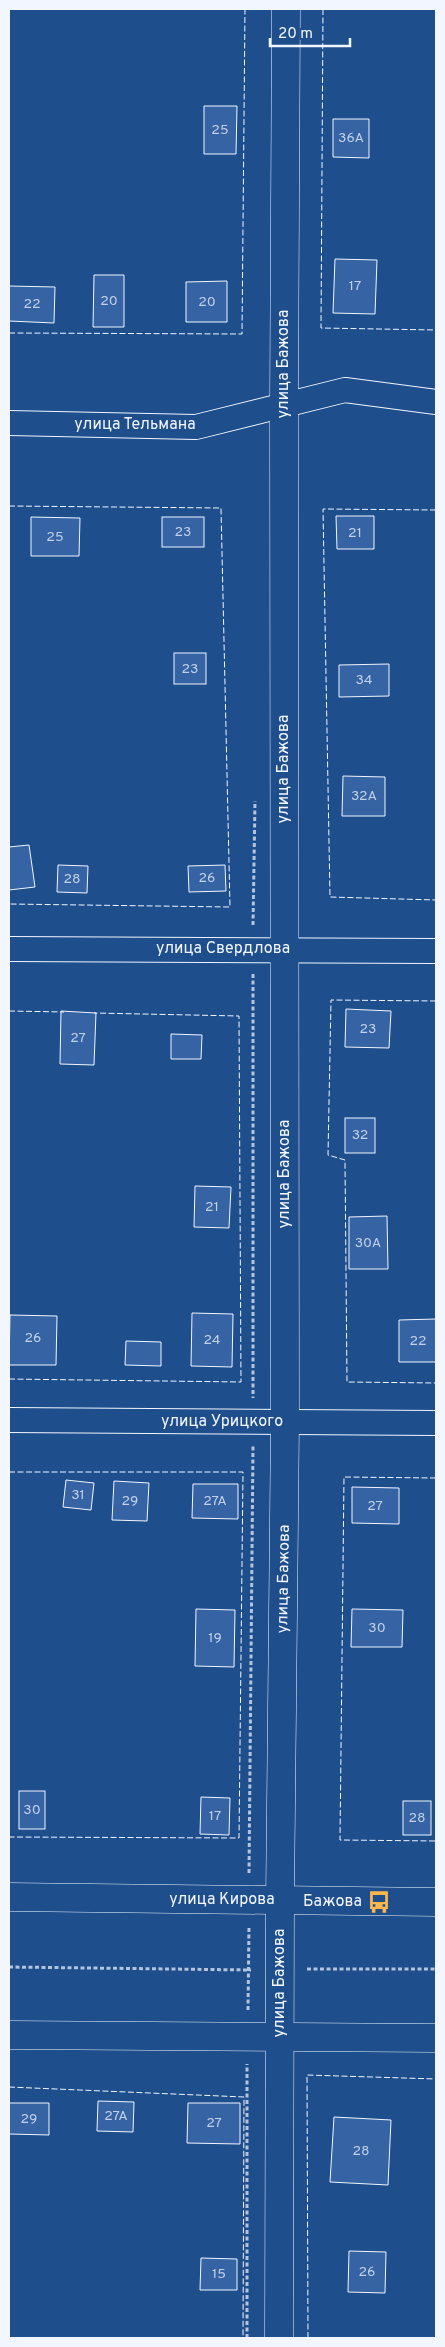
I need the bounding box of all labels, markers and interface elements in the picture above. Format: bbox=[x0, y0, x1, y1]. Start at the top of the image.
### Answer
scale bar bbox=[270, 15, 350, 47]
text: 20 m bbox=[278, 25, 313, 44]
house number: 25 bbox=[211, 122, 229, 139]
house number: 36А bbox=[338, 130, 364, 147]
house number: 17 bbox=[349, 278, 361, 295]
house number: 20 bbox=[100, 293, 118, 310]
house number: 20 bbox=[198, 294, 216, 311]
house number: 22 bbox=[23, 296, 41, 313]
street label: улица Бажова bbox=[274, 310, 294, 418]
street label: улица Тельмана bbox=[74, 415, 196, 435]
house number: 23 bbox=[175, 524, 192, 541]
house number: 21 bbox=[348, 525, 362, 542]
house number: 25 bbox=[46, 529, 64, 546]
house number: 23 bbox=[182, 661, 199, 678]
house number: 34 bbox=[355, 672, 373, 689]
street label: улица Бажова bbox=[274, 715, 294, 823]
house number: 32А bbox=[351, 788, 377, 805]
house number: 26 bbox=[199, 870, 215, 887]
house number: 28 bbox=[63, 871, 81, 888]
street label: улица Свердлова bbox=[156, 939, 290, 959]
house number: 23 bbox=[360, 1021, 377, 1038]
house number: 27 bbox=[70, 1030, 86, 1047]
street label: улица Бажова bbox=[275, 1120, 295, 1228]
house number: 32 bbox=[352, 1127, 368, 1144]
house number: 21 bbox=[205, 1199, 219, 1216]
house number: 30А bbox=[355, 1235, 381, 1252]
house number: 26 bbox=[25, 1330, 41, 1347]
house number: 24 bbox=[203, 1332, 221, 1349]
house number: 22 bbox=[409, 1333, 427, 1350]
street label: улица Урицкого bbox=[161, 1412, 283, 1432]
house number: 31 bbox=[71, 1487, 85, 1504]
house number: 29 bbox=[122, 1493, 138, 1510]
house number: 27А bbox=[203, 1493, 227, 1510]
house number: 27 bbox=[367, 1498, 383, 1515]
street label: улица Бажова bbox=[273, 1524, 295, 1634]
house number: 30 bbox=[368, 1620, 386, 1637]
house number: 19 bbox=[208, 1630, 222, 1647]
house number: 30 bbox=[23, 1802, 41, 1819]
house number: 17 bbox=[209, 1808, 221, 1825]
house number: 28 bbox=[408, 1810, 426, 1827]
bus stop icon: Бажова bbox=[366, 1889, 392, 1915]
street label: улица Кирова bbox=[169, 1890, 275, 1910]
place label: Бажова bbox=[303, 1892, 362, 1912]
street label: улица Бажова bbox=[270, 1929, 290, 2037]
house number: 27А bbox=[104, 2108, 128, 2125]
house number: 29 bbox=[21, 2111, 37, 2128]
house number: 27 bbox=[206, 2115, 222, 2132]
house number: 28 bbox=[352, 2143, 370, 2160]
house number: 26 bbox=[359, 2264, 375, 2281]
house number: 15 bbox=[212, 2266, 226, 2283]

